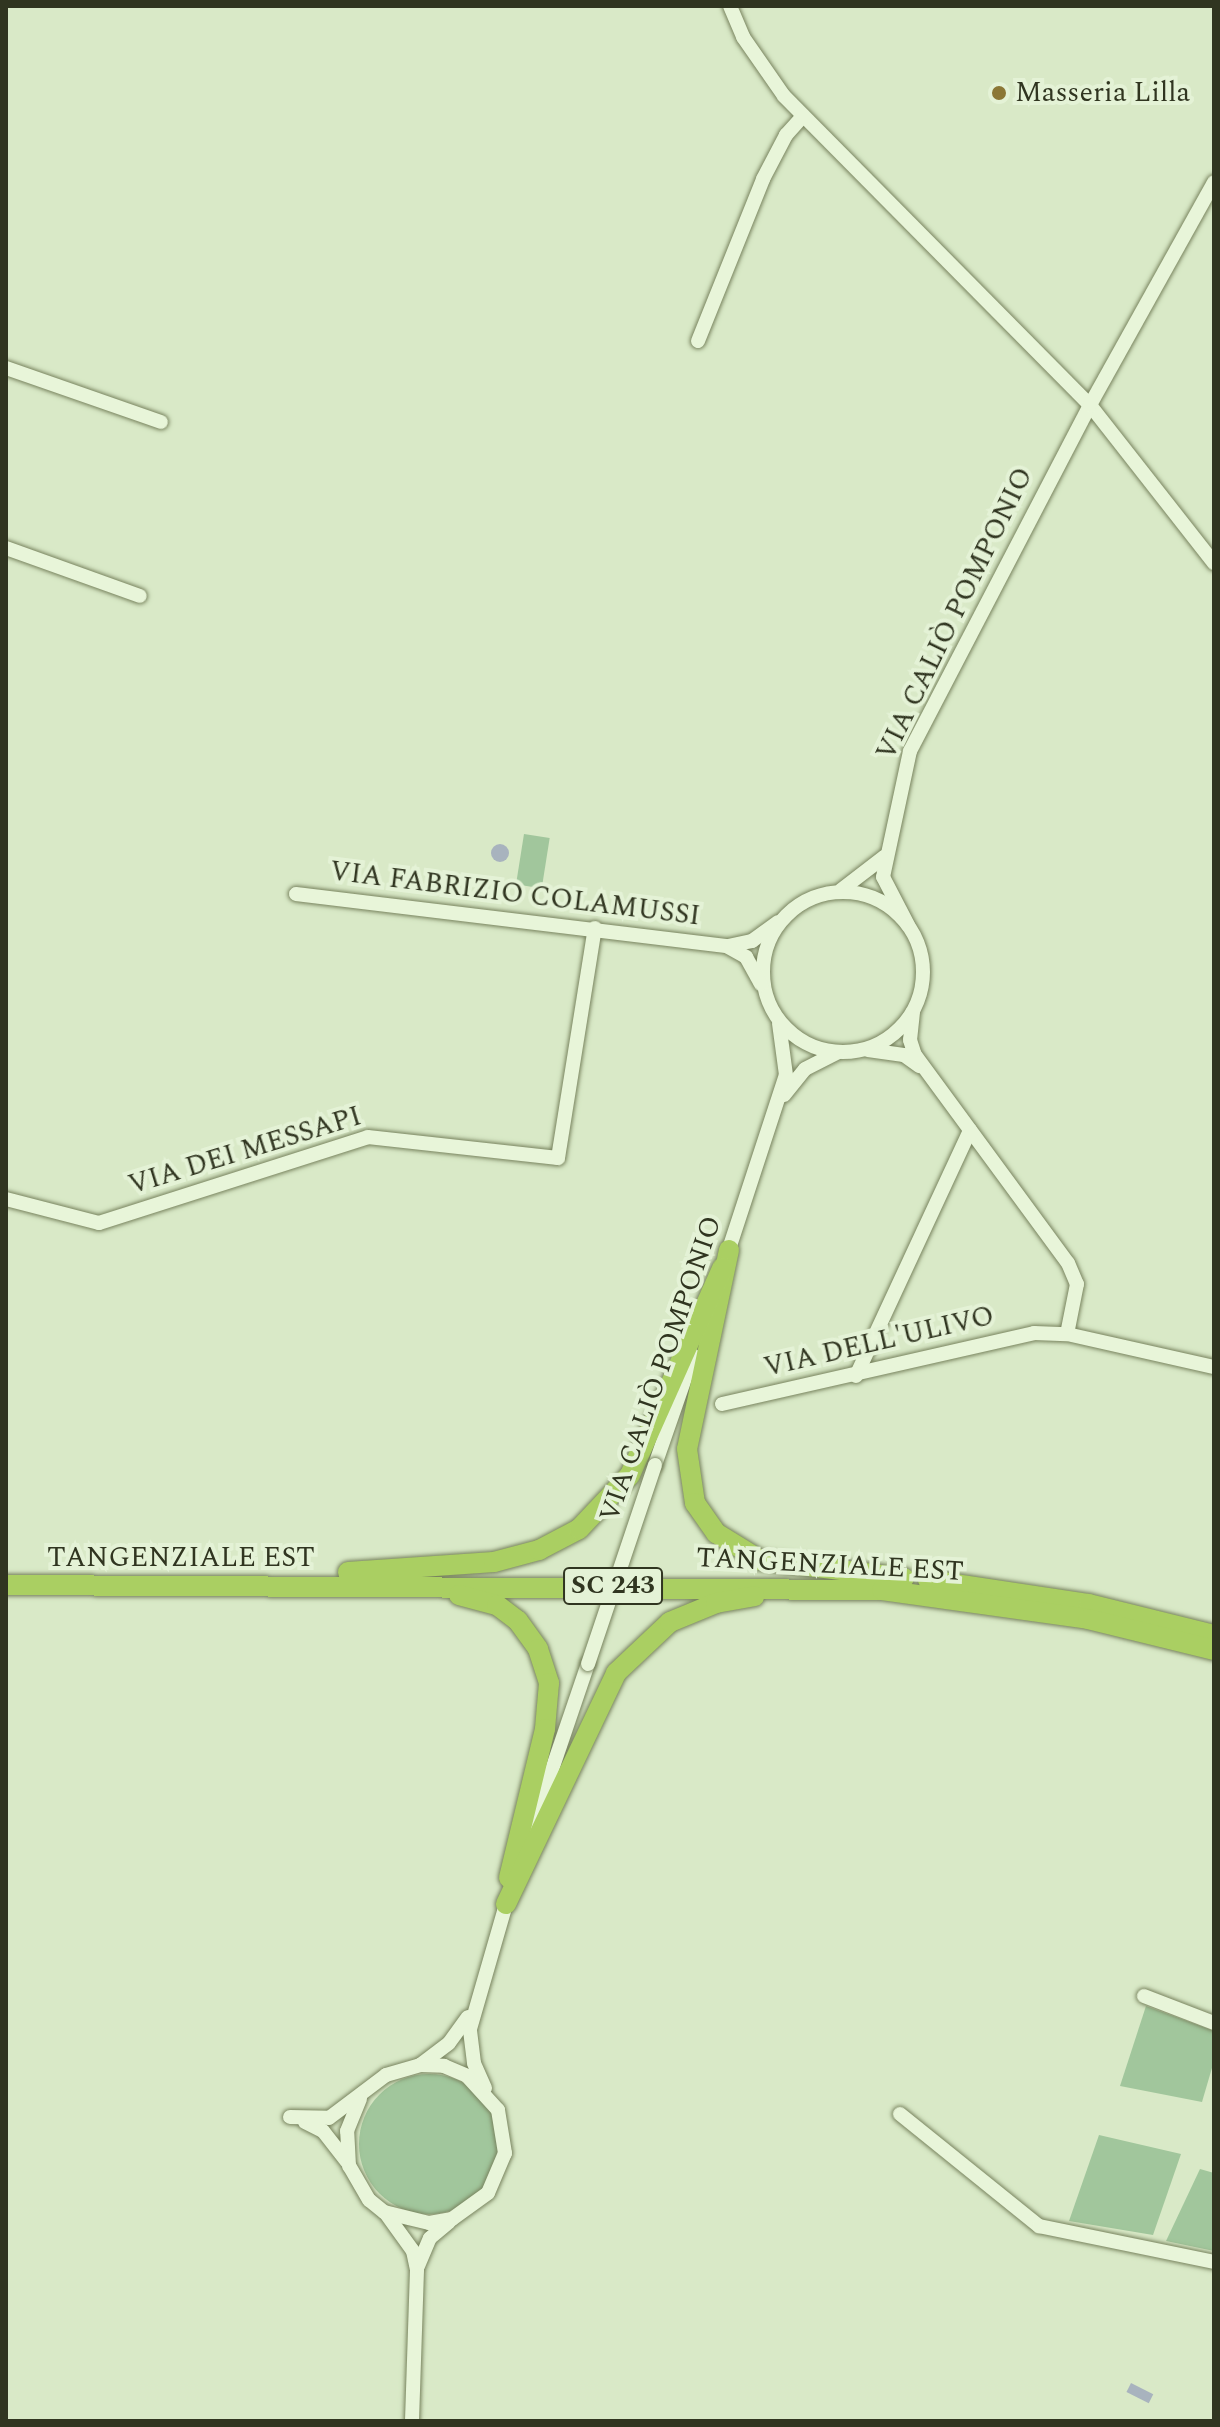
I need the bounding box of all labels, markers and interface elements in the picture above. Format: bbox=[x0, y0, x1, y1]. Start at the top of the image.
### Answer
place label: Masseria Lilla bbox=[1015, 76, 1190, 110]
marker: Masseria Lilla bbox=[990, 84, 1008, 102]
street label: VIA CALIÒ POMPONIO bbox=[869, 462, 1041, 766]
street label: VIA FABRIZIO COLAMUSSI bbox=[328, 855, 702, 933]
street label: VIA DEI MESSAPI bbox=[124, 1100, 366, 1202]
street label: VIA CALIÒ POMPONIO bbox=[593, 1212, 729, 1526]
street label: VIA DELL'ULIVO bbox=[761, 1299, 997, 1385]
street label: TANGENZIALE EST bbox=[47, 1541, 315, 1575]
street label: TANGENZIALE EST bbox=[695, 1541, 965, 1589]
road number: SC 243 bbox=[563, 1564, 663, 1608]

